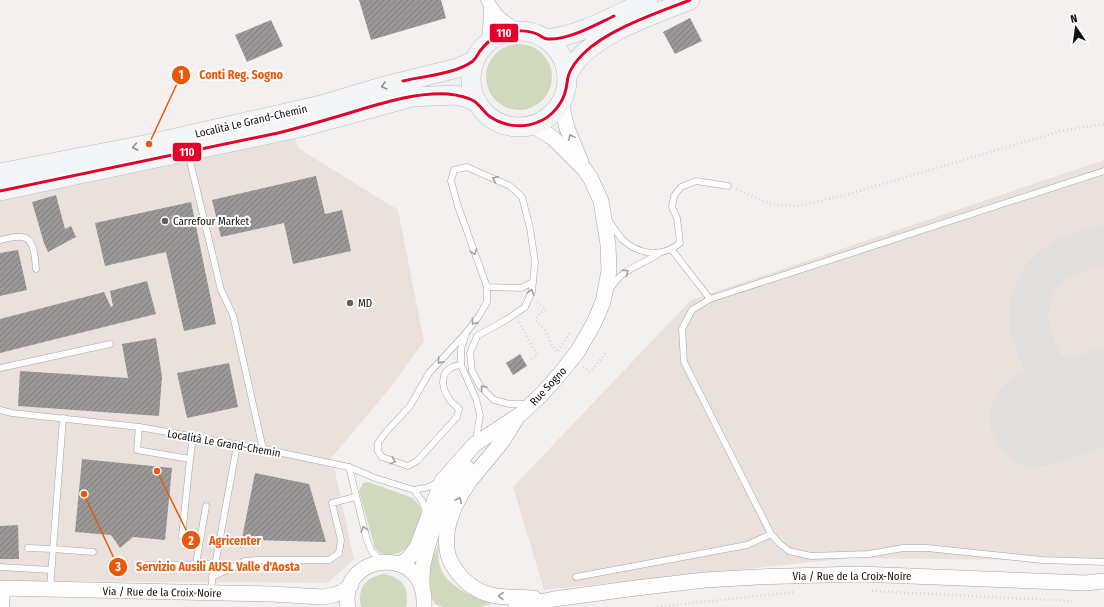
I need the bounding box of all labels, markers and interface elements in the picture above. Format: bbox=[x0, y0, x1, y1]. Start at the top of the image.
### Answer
north arrow bbox=[1056, 8, 1096, 48]
text: N bbox=[1069, 12, 1079, 26]
line badge: 110 bbox=[489, 23, 519, 43]
text: 110 bbox=[496, 27, 512, 40]
callout: Conti Reg. Sogno bbox=[171, 63, 291, 87]
text: 1 bbox=[178, 68, 184, 82]
text: Conti Reg. Sogno bbox=[199, 68, 283, 82]
one-way arrow bbox=[380, 81, 387, 90]
street label: Località Le Grand-Chemin bbox=[194, 102, 309, 141]
one-way arrow bbox=[568, 133, 576, 141]
one-way arrow bbox=[132, 142, 138, 150]
line badge: 110 bbox=[172, 142, 202, 162]
text: 110 bbox=[179, 146, 195, 159]
one-way arrow bbox=[491, 176, 499, 184]
place label: Carrefour Market bbox=[173, 215, 249, 228]
marker: Carrefour Market bbox=[160, 216, 170, 226]
one-way arrow bbox=[470, 248, 478, 255]
one-way arrow bbox=[621, 269, 628, 276]
one-way arrow bbox=[526, 289, 535, 296]
place label: MD bbox=[358, 297, 372, 310]
marker: MD bbox=[345, 298, 355, 308]
one-way arrow bbox=[472, 318, 479, 325]
one-way arrow bbox=[438, 357, 445, 364]
street label: Rue Sogno bbox=[527, 364, 570, 408]
one-way arrow bbox=[481, 386, 488, 393]
street label: Località Le Grand-Chemin bbox=[166, 427, 282, 460]
one-way arrow bbox=[390, 456, 397, 465]
one-way arrow bbox=[454, 497, 462, 504]
one-way arrow bbox=[360, 526, 369, 533]
callout: Agricenter bbox=[181, 528, 269, 552]
text: 2 bbox=[187, 534, 194, 548]
text: Agricenter bbox=[208, 534, 262, 548]
callout: Servizio Ausili AUSL Valle d'Aosta bbox=[108, 555, 308, 579]
text: 3 bbox=[114, 560, 121, 574]
text: Servizio Ausili AUSL Valle d'Aosta bbox=[136, 560, 300, 574]
street label: Via / Rue de la Croix-Noire bbox=[793, 570, 911, 583]
street label: Via / Rue de la Croix-Noire bbox=[102, 585, 221, 600]
one-way arrow bbox=[498, 592, 504, 601]

